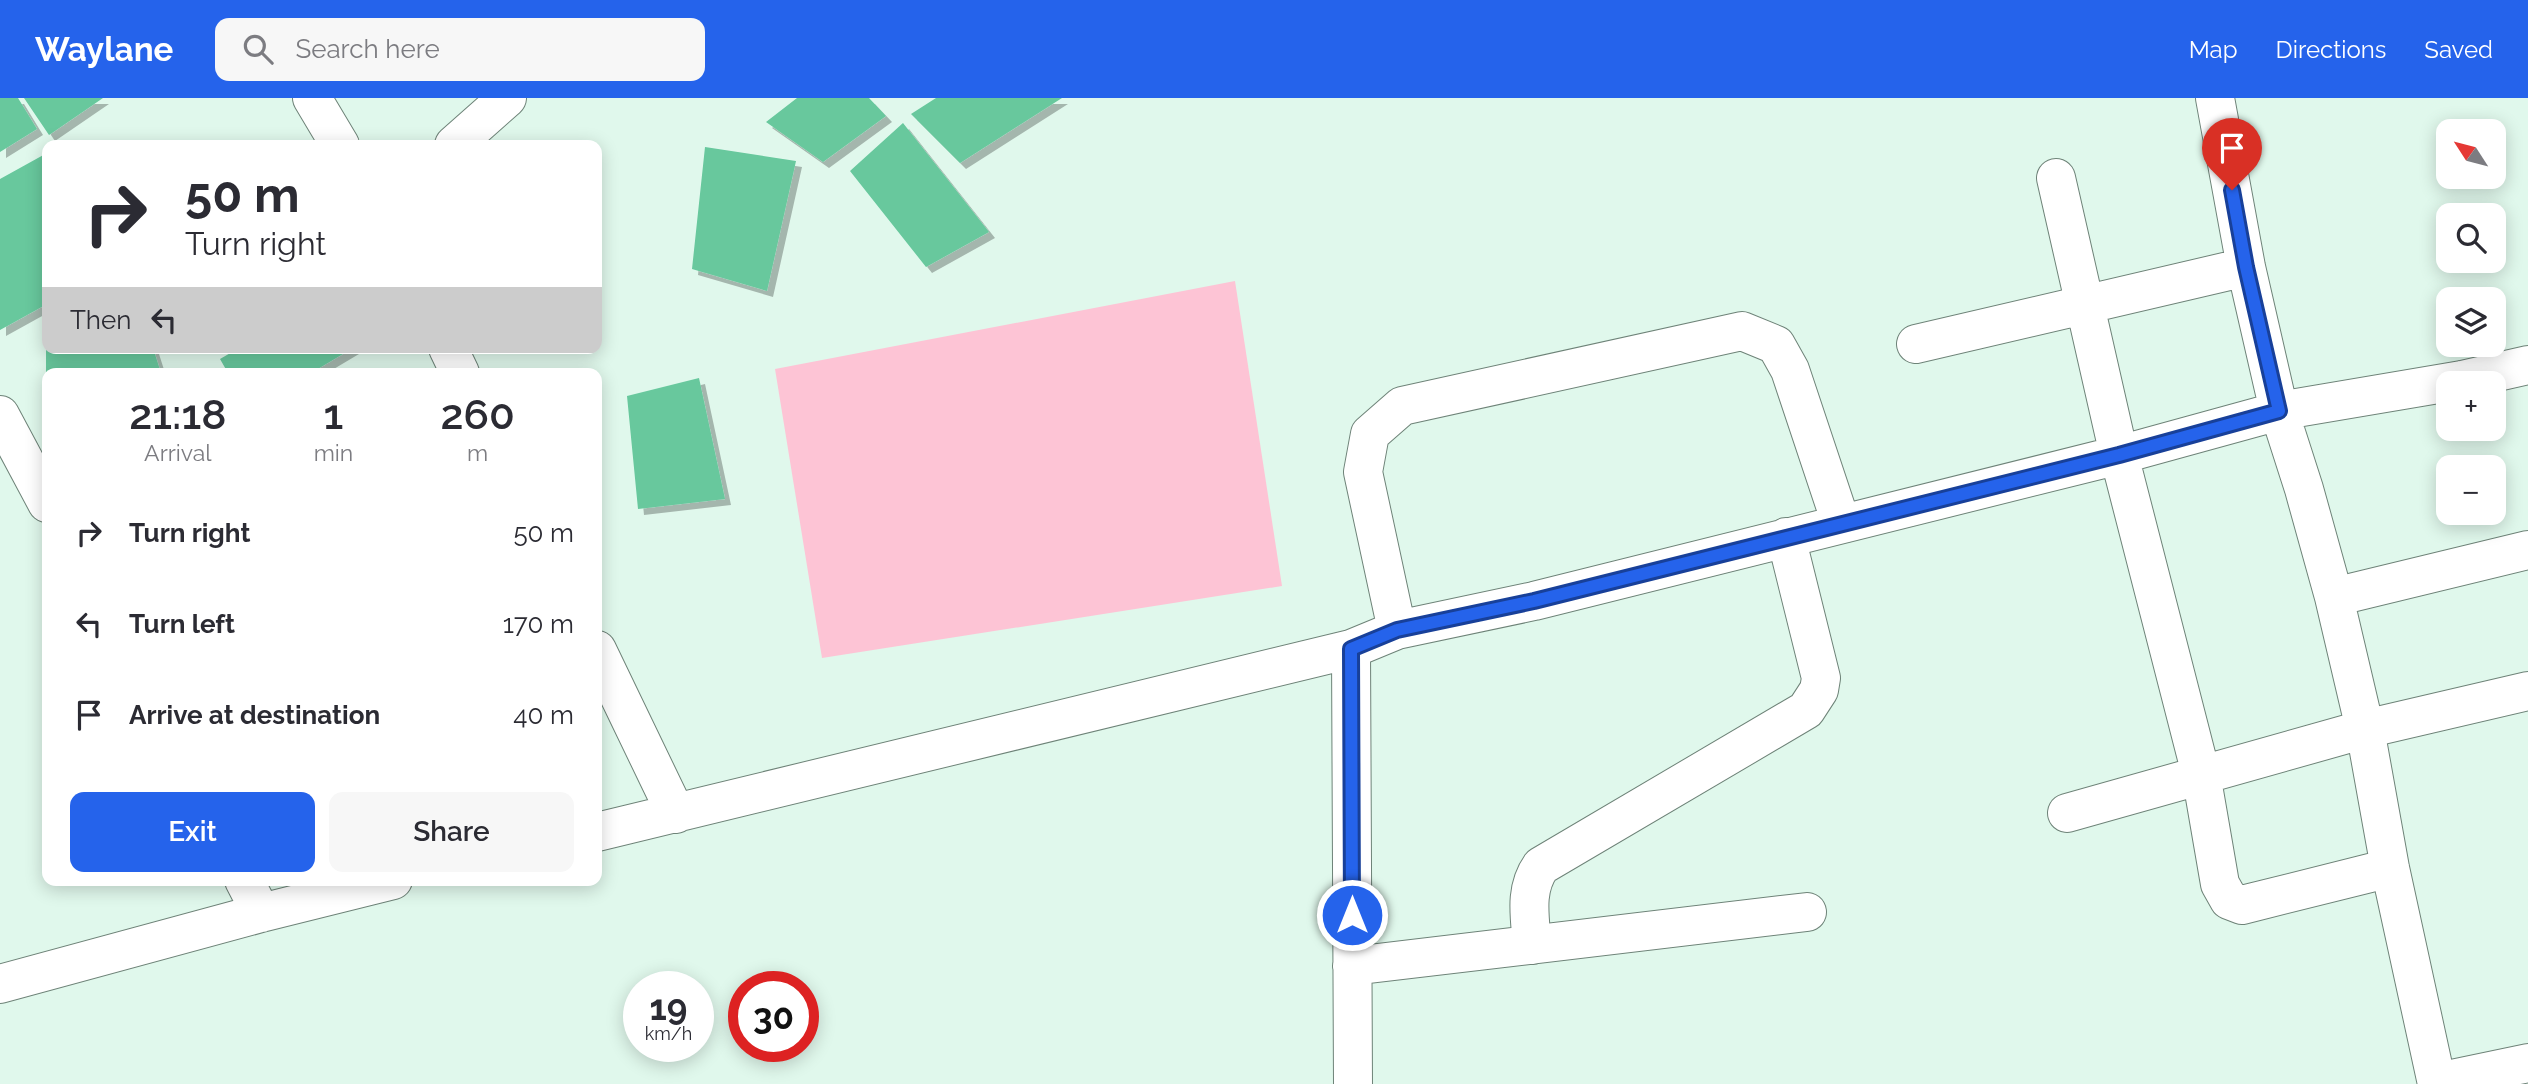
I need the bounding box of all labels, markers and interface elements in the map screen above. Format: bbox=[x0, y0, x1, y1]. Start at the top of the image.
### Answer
search box bbox=[215, 18, 705, 81]
text: Waylane bbox=[35, 30, 173, 69]
icon: search bbox=[239, 30, 277, 68]
text: Search here bbox=[295, 34, 440, 64]
text: Map bbox=[2189, 35, 2238, 64]
text: Directions bbox=[2276, 35, 2386, 64]
text: Saved bbox=[2424, 35, 2493, 64]
pin bbox=[2202, 118, 2262, 190]
north arrow bbox=[2436, 119, 2506, 189]
map controls bbox=[2436, 119, 2506, 525]
icon: arrive bbox=[2213, 129, 2251, 167]
text: 50 m bbox=[185, 166, 300, 223]
icon: right bbox=[70, 168, 161, 259]
button: search bbox=[2436, 203, 2506, 273]
text: Turn right bbox=[185, 225, 326, 262]
button: layers bbox=[2436, 287, 2506, 357]
icon: left bbox=[145, 301, 183, 339]
text: Then bbox=[70, 305, 131, 335]
button: + bbox=[2436, 371, 2506, 441]
text: 21:18 bbox=[129, 390, 226, 439]
text: 1 bbox=[324, 390, 343, 439]
text: 260 bbox=[440, 390, 515, 439]
text: Arrival bbox=[144, 439, 212, 466]
text: min bbox=[314, 439, 353, 466]
text: m bbox=[467, 439, 488, 466]
button: − bbox=[2436, 455, 2506, 525]
icon: right bbox=[70, 514, 108, 552]
text: Turn right bbox=[129, 518, 250, 548]
text: 50 m bbox=[513, 518, 574, 548]
icon: left bbox=[70, 605, 108, 643]
text: Turn left bbox=[129, 609, 235, 639]
text: 170 m bbox=[503, 609, 574, 639]
icon: arrive bbox=[70, 696, 108, 734]
text: Arrive at destination bbox=[129, 700, 380, 730]
text: 40 m bbox=[513, 700, 574, 730]
button: Exit bbox=[70, 792, 315, 872]
button: Share bbox=[329, 792, 574, 872]
position arrow bbox=[1315, 878, 1389, 952]
speed limit sign: 30 bbox=[728, 971, 819, 1062]
text: 19 bbox=[650, 987, 687, 1028]
text: km/h bbox=[645, 1023, 692, 1044]

